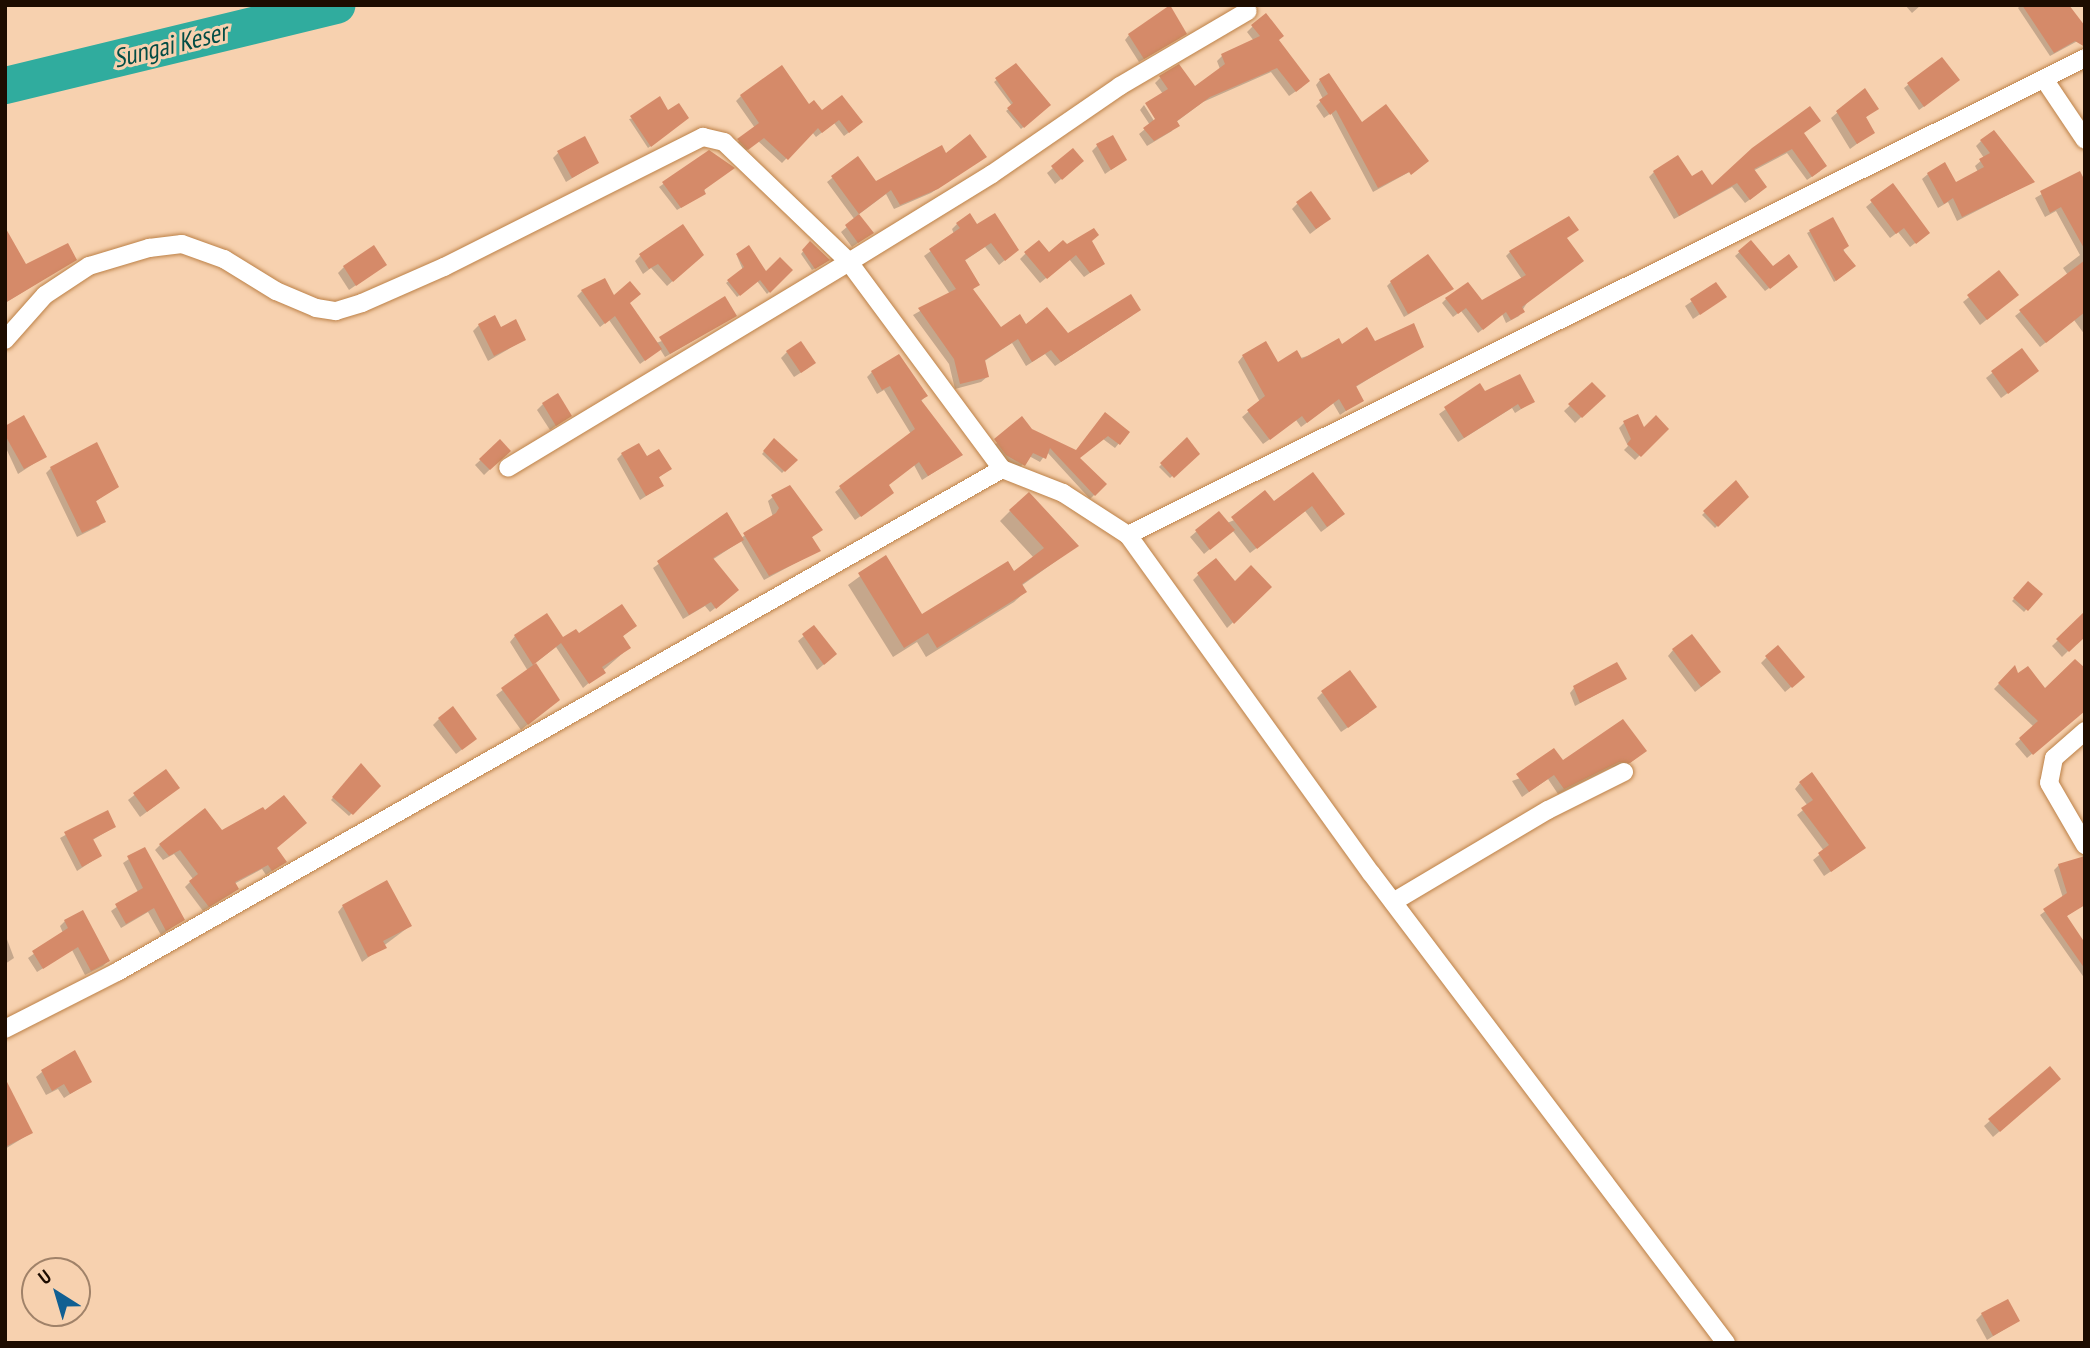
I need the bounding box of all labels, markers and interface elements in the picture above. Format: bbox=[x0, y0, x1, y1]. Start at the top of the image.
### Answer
water label: Sungai Keser bbox=[110, 16, 230, 74]
north arrow bbox=[21, 1257, 91, 1327]
text: U bbox=[33, 1264, 56, 1289]

